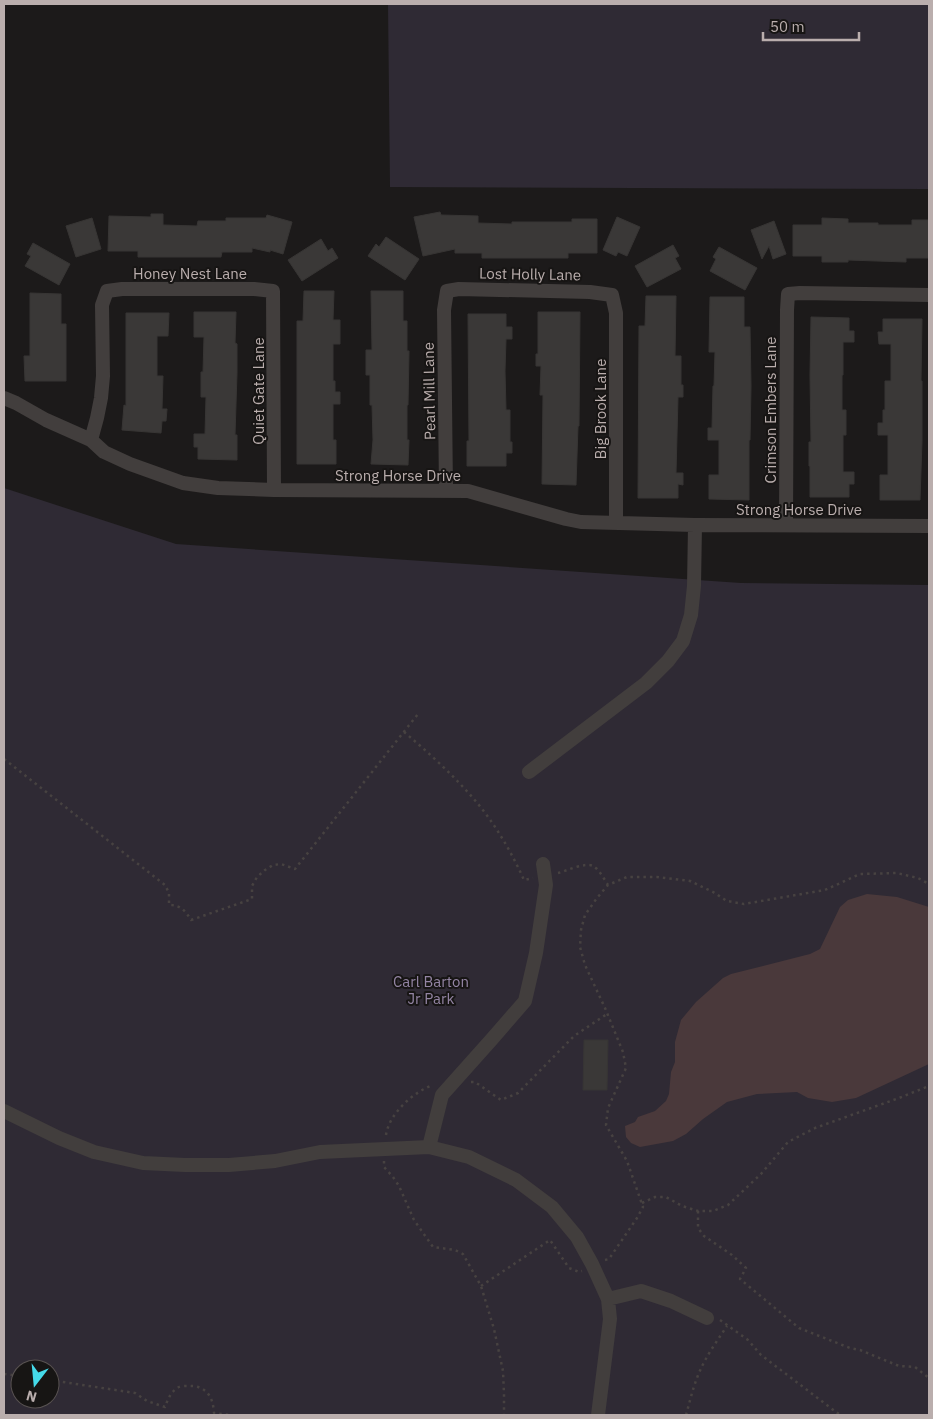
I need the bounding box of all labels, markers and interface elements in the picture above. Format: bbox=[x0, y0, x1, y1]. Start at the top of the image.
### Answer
scale bar bbox=[763, 10, 859, 42]
text: 50 m bbox=[770, 17, 805, 36]
street label: Honey Nest Lane bbox=[133, 264, 247, 283]
street label: Lost Holly Lane bbox=[479, 264, 581, 284]
street label: Quiet Gate Lane bbox=[249, 337, 268, 445]
street label: Crimson Embers Lane bbox=[761, 337, 780, 483]
street label: Pearl Mill Lane bbox=[419, 342, 439, 440]
street label: Big Brook Lane bbox=[591, 359, 610, 459]
street label: Strong Horse Drive bbox=[335, 466, 461, 485]
street label: Strong Horse Drive bbox=[736, 500, 862, 519]
park label: Carl Barton Jr Park bbox=[393, 972, 469, 1008]
north arrow bbox=[10, 1359, 60, 1409]
text: N bbox=[24, 1386, 39, 1407]

